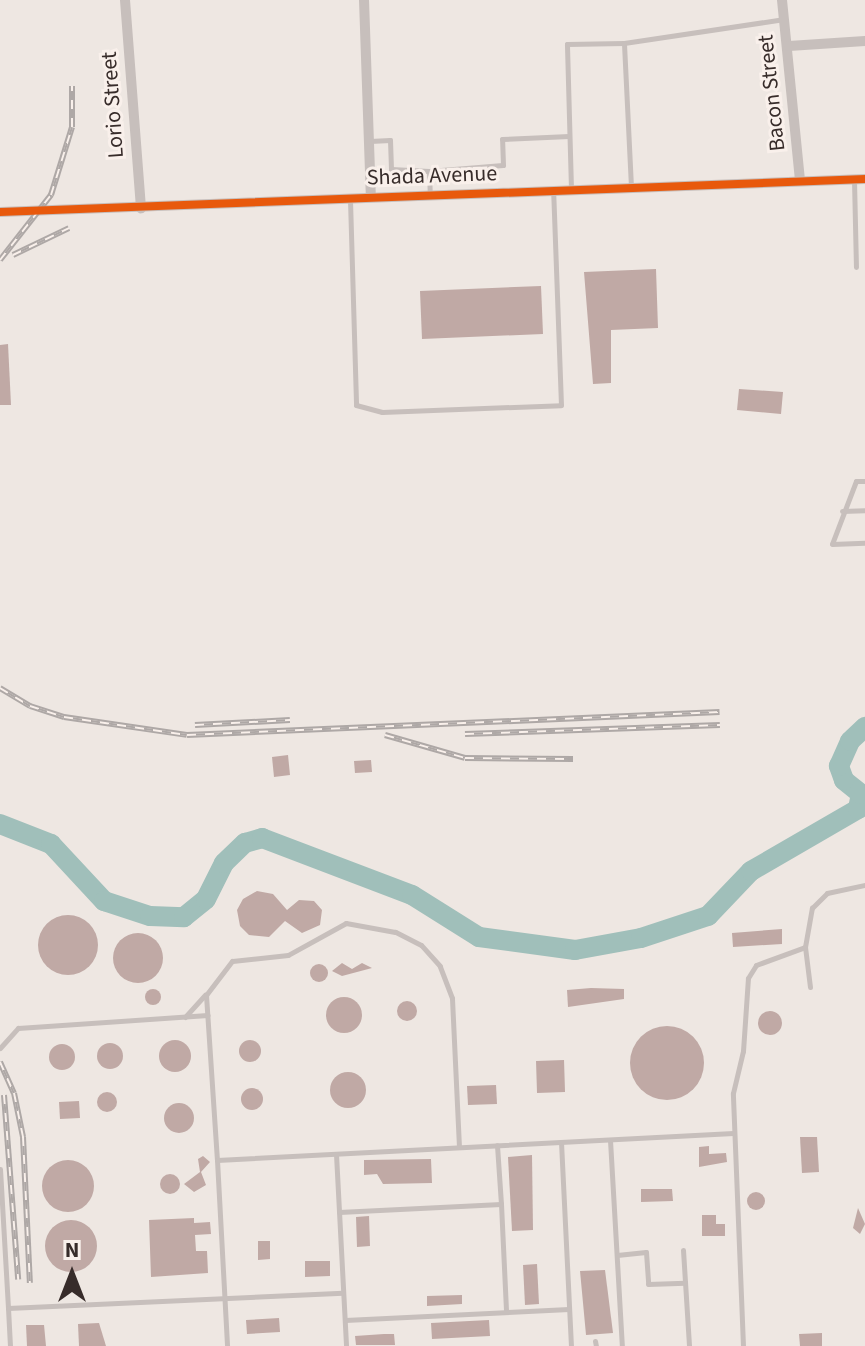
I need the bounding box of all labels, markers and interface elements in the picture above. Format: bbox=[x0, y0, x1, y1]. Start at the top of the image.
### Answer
street label: Bacon Street bbox=[753, 33, 791, 153]
street label: Lorio Street bbox=[96, 51, 130, 159]
street label: Shada Avenue bbox=[366, 161, 498, 191]
north arrow bbox=[32, 1234, 112, 1314]
text: N bbox=[65, 1234, 79, 1266]

